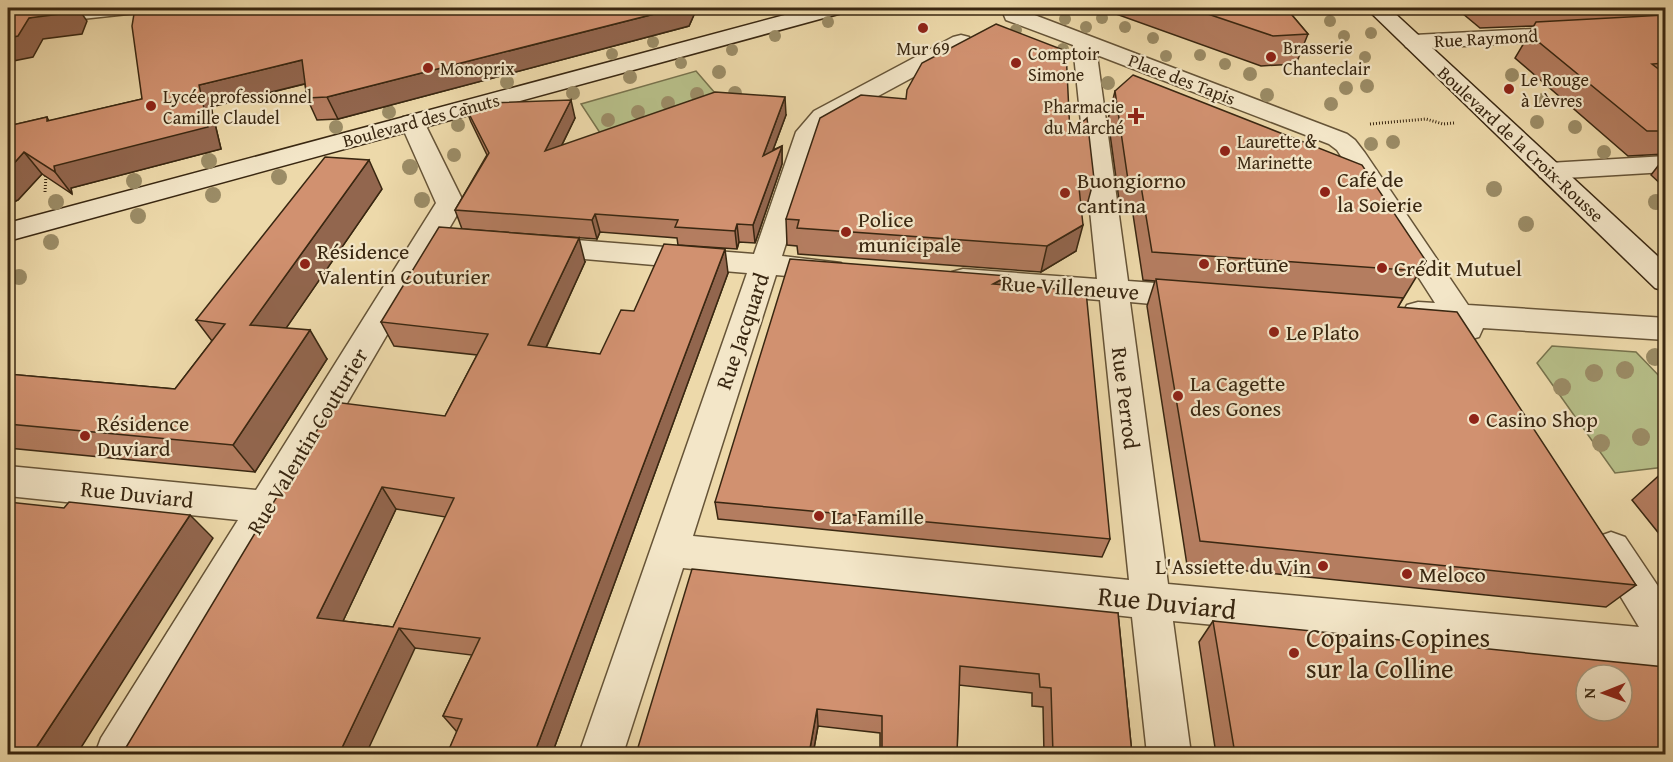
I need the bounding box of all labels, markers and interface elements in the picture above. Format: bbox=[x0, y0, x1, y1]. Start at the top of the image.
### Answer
marker: Mur 69 bbox=[916, 21, 930, 35]
street label: Rue Raymond bbox=[1433, 22, 1539, 54]
place label: Brasserie Chanteclair bbox=[1283, 34, 1371, 82]
place label: Mur 69 bbox=[896, 35, 950, 62]
place label: Comptoir Simone bbox=[1028, 40, 1100, 88]
street label: Place des Tapis bbox=[1125, 46, 1239, 112]
marker: Brasserie Chanteclair bbox=[1264, 50, 1278, 64]
place label: Monoprix bbox=[440, 55, 515, 82]
marker: Comptoir Simone bbox=[1009, 56, 1023, 70]
street label: Boulevard de la Croix-Rousse bbox=[1432, 60, 1610, 228]
marker: Monoprix bbox=[421, 61, 435, 75]
place label: Le Rouge à Lèvres bbox=[1521, 66, 1589, 114]
marker: Le Rouge à Lèvres bbox=[1502, 82, 1516, 96]
place label: Lycée professionnel Camille Claudel bbox=[163, 83, 312, 131]
street label: Boulevard des Canuts bbox=[340, 86, 502, 154]
place label: Pharmacie du Marché bbox=[1044, 93, 1124, 141]
marker: Lycée professionnel Camille Claudel bbox=[144, 99, 158, 113]
marker: Pharmacie du Marché bbox=[1129, 109, 1143, 123]
place label: Laurette & Marinette bbox=[1237, 128, 1318, 176]
marker: Laurette & Marinette bbox=[1218, 144, 1232, 158]
place label: Café de la Soierie bbox=[1337, 163, 1422, 220]
place label: Buongiorno cantina bbox=[1077, 164, 1186, 221]
marker: Café de la Soierie bbox=[1318, 185, 1332, 199]
marker: Buongiorno cantina bbox=[1058, 186, 1072, 200]
place label: Police municipale bbox=[858, 203, 961, 260]
marker: Police municipale bbox=[839, 225, 853, 239]
place label: Résidence Valentin Couturier bbox=[317, 235, 490, 292]
place label: Fortune bbox=[1216, 248, 1289, 280]
place label: Crédit Mutuel bbox=[1394, 252, 1522, 284]
marker: Résidence Valentin Couturier bbox=[298, 257, 312, 271]
marker: Fortune bbox=[1197, 257, 1211, 271]
marker: Crédit Mutuel bbox=[1375, 261, 1389, 275]
street label: Rue Villeneuve bbox=[1000, 266, 1140, 308]
street label: Rue Jacquard bbox=[707, 268, 777, 394]
place label: Le Plato bbox=[1286, 316, 1359, 348]
marker: Le Plato bbox=[1267, 325, 1281, 339]
street label: Rue Valentin Couturier bbox=[239, 342, 375, 540]
street label: Rue Perrod bbox=[1104, 345, 1148, 451]
place label: La Cagette des Gones bbox=[1190, 367, 1285, 424]
marker: La Cagette des Gones bbox=[1171, 389, 1185, 403]
place label: Casino Shop bbox=[1486, 403, 1598, 435]
place label: Résidence Duviard bbox=[97, 407, 189, 464]
marker: Casino Shop bbox=[1467, 412, 1481, 426]
marker: Résidence Duviard bbox=[78, 429, 92, 443]
street label: Rue Duviard bbox=[79, 472, 195, 516]
place label: La Famille bbox=[831, 500, 924, 532]
marker: La Famille bbox=[812, 509, 826, 523]
place label: L'Assiette du Vin bbox=[1155, 550, 1312, 582]
place label: Meloco bbox=[1419, 558, 1486, 590]
marker: L'Assiette du Vin bbox=[1316, 559, 1330, 573]
marker: Meloco bbox=[1400, 567, 1414, 581]
street label: Rue Duviard bbox=[1096, 575, 1239, 629]
place label: Copains Copines sur la Colline bbox=[1306, 617, 1490, 688]
marker: Copains Copines sur la Colline bbox=[1287, 646, 1301, 660]
north arrow bbox=[1574, 663, 1634, 723]
text: N bbox=[1577, 687, 1601, 699]

